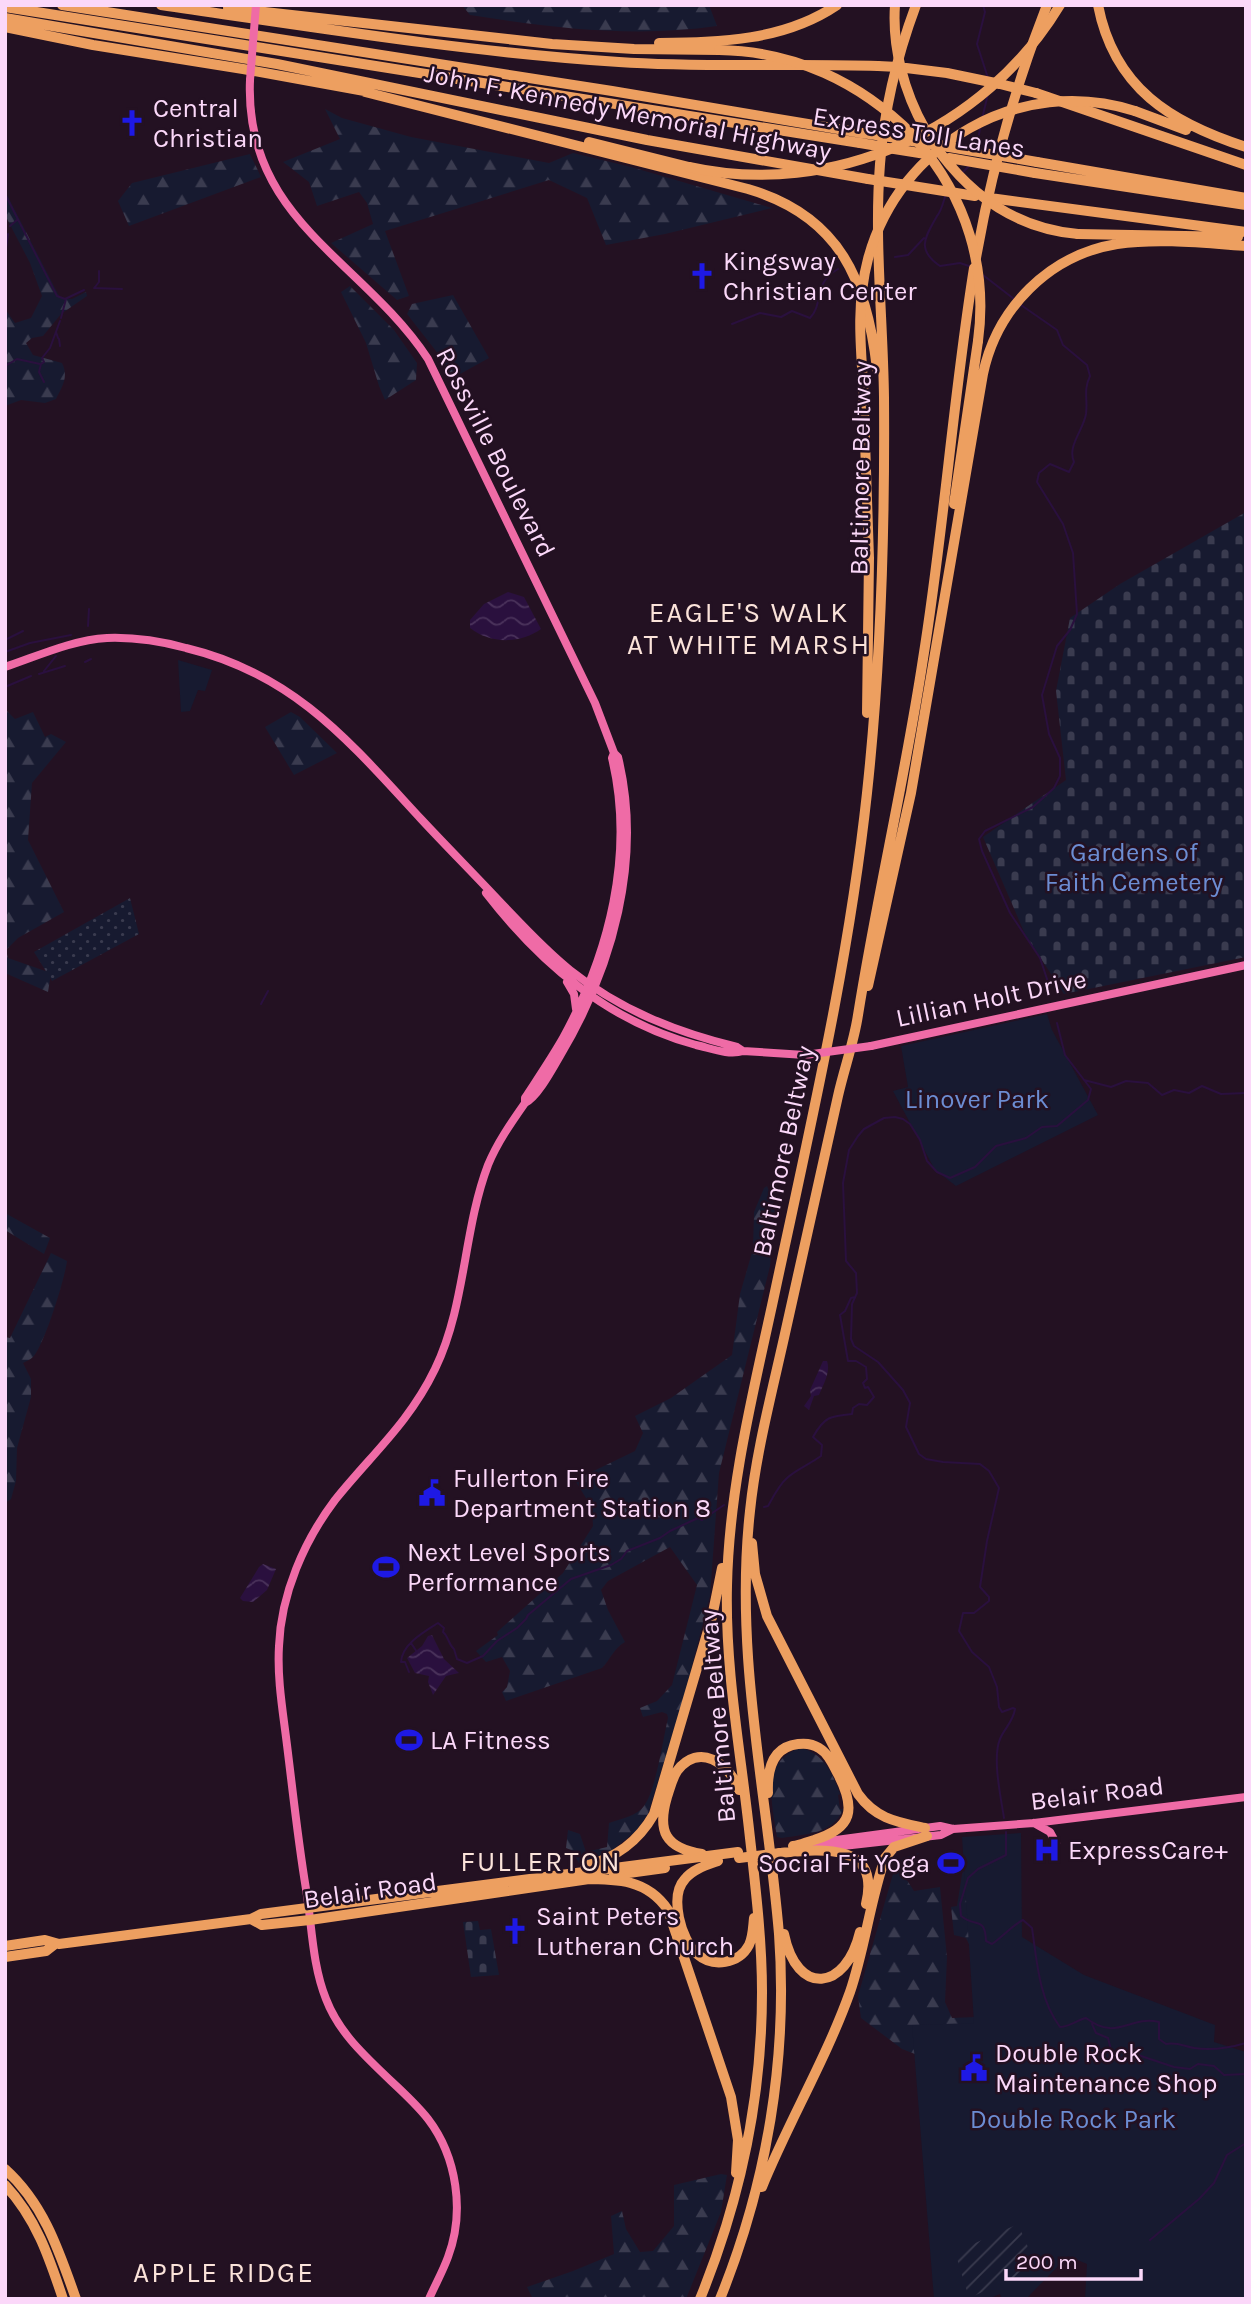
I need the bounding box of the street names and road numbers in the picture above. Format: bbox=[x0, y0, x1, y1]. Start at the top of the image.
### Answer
street label: John F. Kennedy Memorial Highway bbox=[422, 58, 834, 167]
street label: Express Toll Lanes bbox=[811, 100, 1027, 165]
street label: Rossville Boulevard bbox=[429, 342, 562, 562]
street label: Baltimore Beltway bbox=[843, 360, 878, 576]
street label: Lillian Holt Drive bbox=[893, 963, 1089, 1034]
street label: Baltimore Beltway bbox=[746, 1043, 821, 1259]
street label: Baltimore Beltway bbox=[693, 1608, 742, 1824]
street label: Belair Road bbox=[1029, 1770, 1166, 1817]
street label: Belair Road bbox=[301, 1866, 439, 1915]

